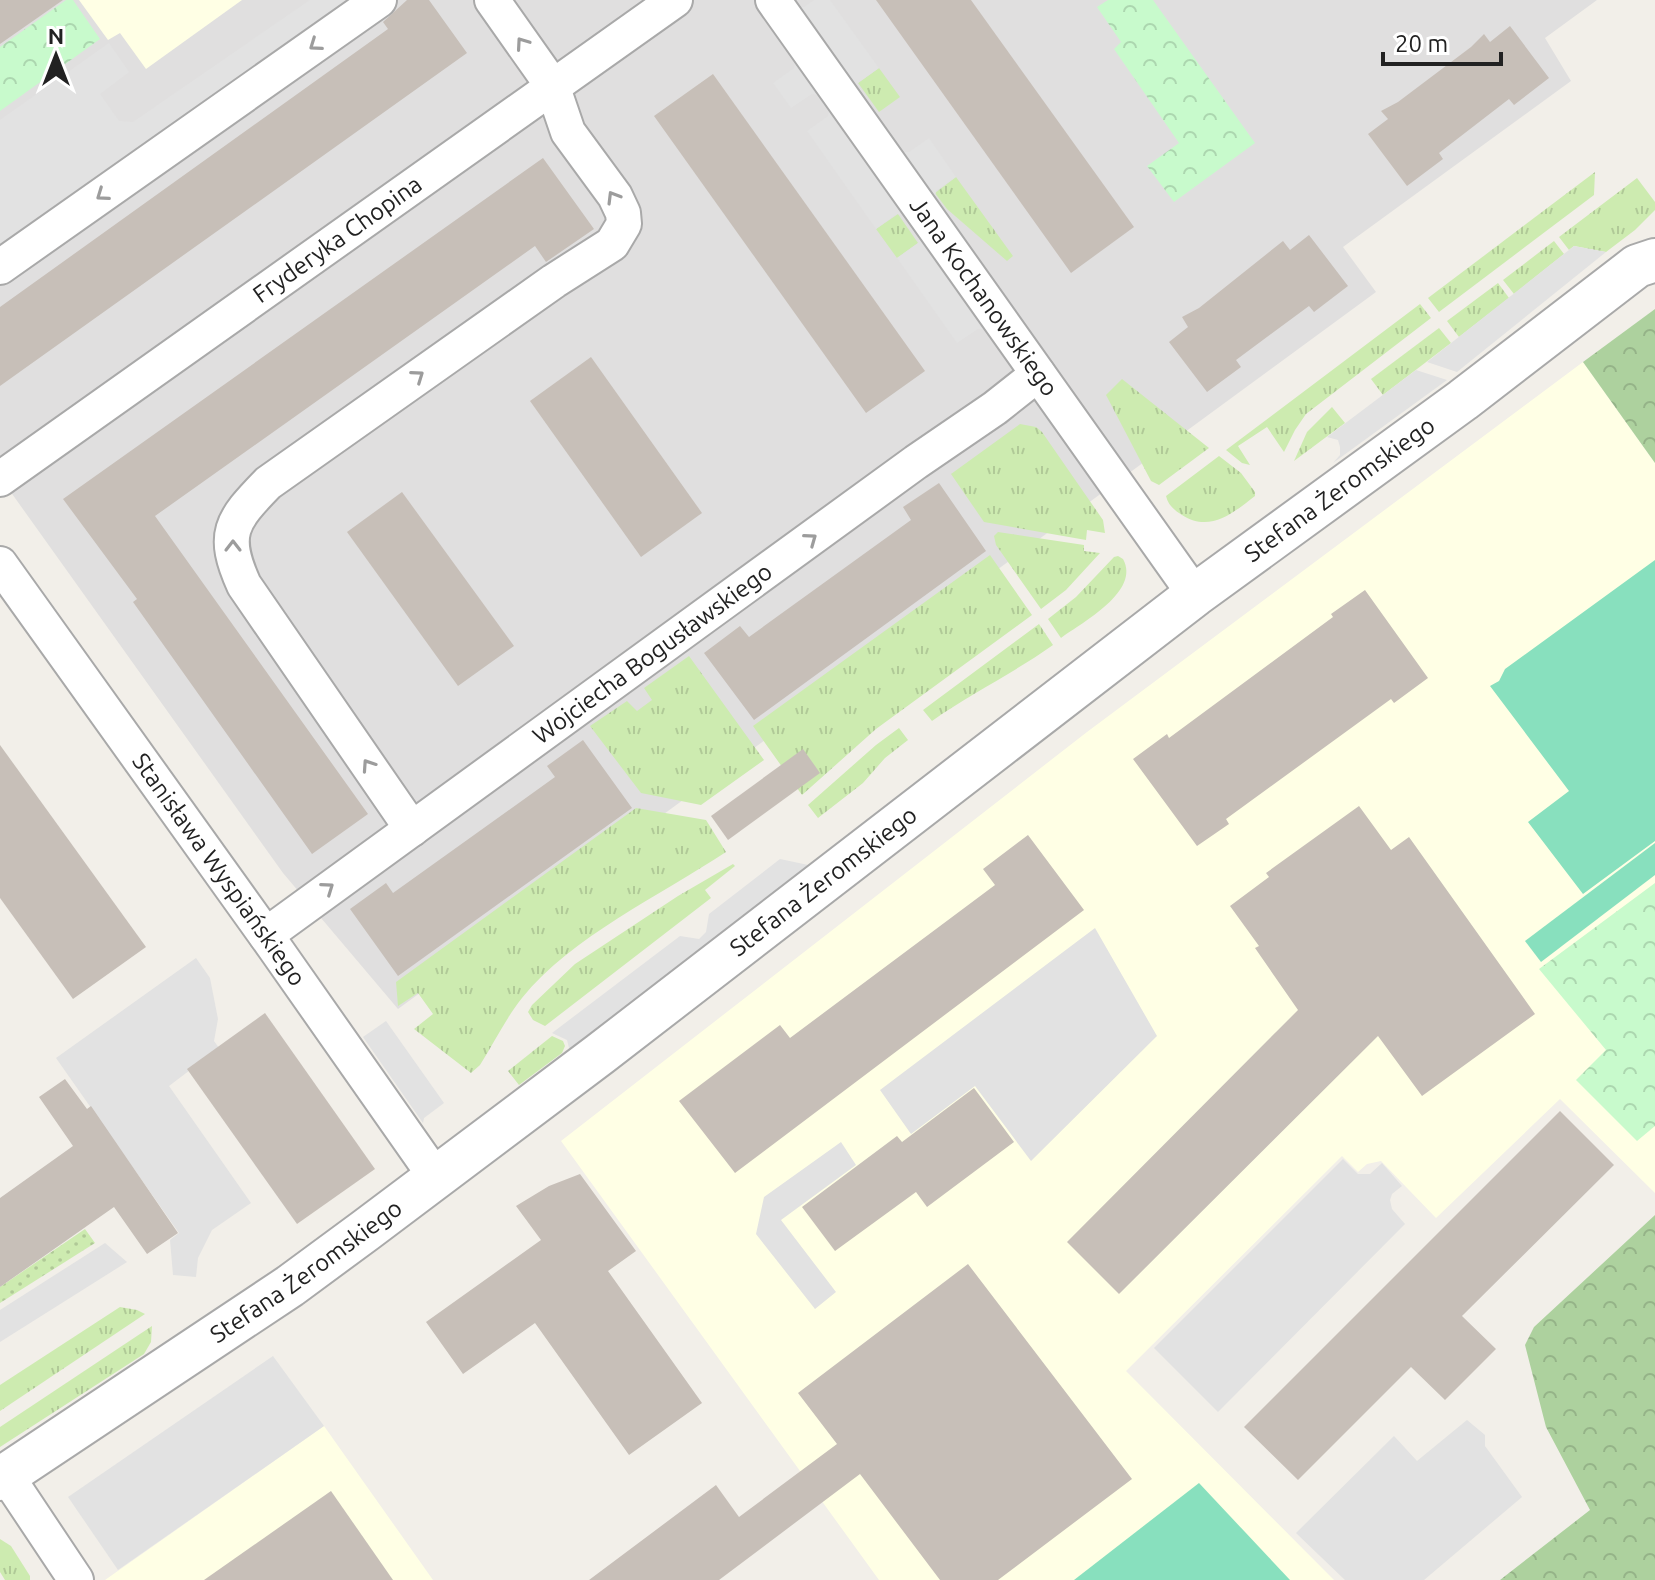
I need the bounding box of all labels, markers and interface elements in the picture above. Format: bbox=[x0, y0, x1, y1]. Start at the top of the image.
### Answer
north arrow bbox=[16, 16, 96, 96]
scale bar bbox=[1383, 16, 1501, 66]
text: N bbox=[48, 23, 64, 48]
text: 20 m bbox=[1395, 30, 1448, 57]
one-way arrow bbox=[309, 35, 323, 50]
one-way arrow bbox=[517, 37, 532, 51]
street label: Fryderyka Chopina bbox=[248, 170, 427, 308]
one-way arrow bbox=[97, 185, 111, 200]
one-way arrow bbox=[608, 191, 623, 206]
street label: Jana Kochanowskiego bbox=[904, 192, 1064, 401]
one-way arrow bbox=[410, 371, 424, 386]
street label: Stefana Żeromskiego bbox=[1239, 411, 1440, 567]
one-way arrow bbox=[802, 534, 817, 549]
one-way arrow bbox=[224, 539, 242, 552]
street label: Wojciecha Bogusławskiego bbox=[527, 557, 777, 749]
street label: Stanisława Wyspiańskiego bbox=[127, 748, 311, 991]
one-way arrow bbox=[362, 759, 377, 774]
street label: Stefana Żeromskiego bbox=[725, 801, 922, 962]
one-way arrow bbox=[320, 883, 334, 898]
street label: Stefana Żeromskiego bbox=[205, 1194, 407, 1348]

